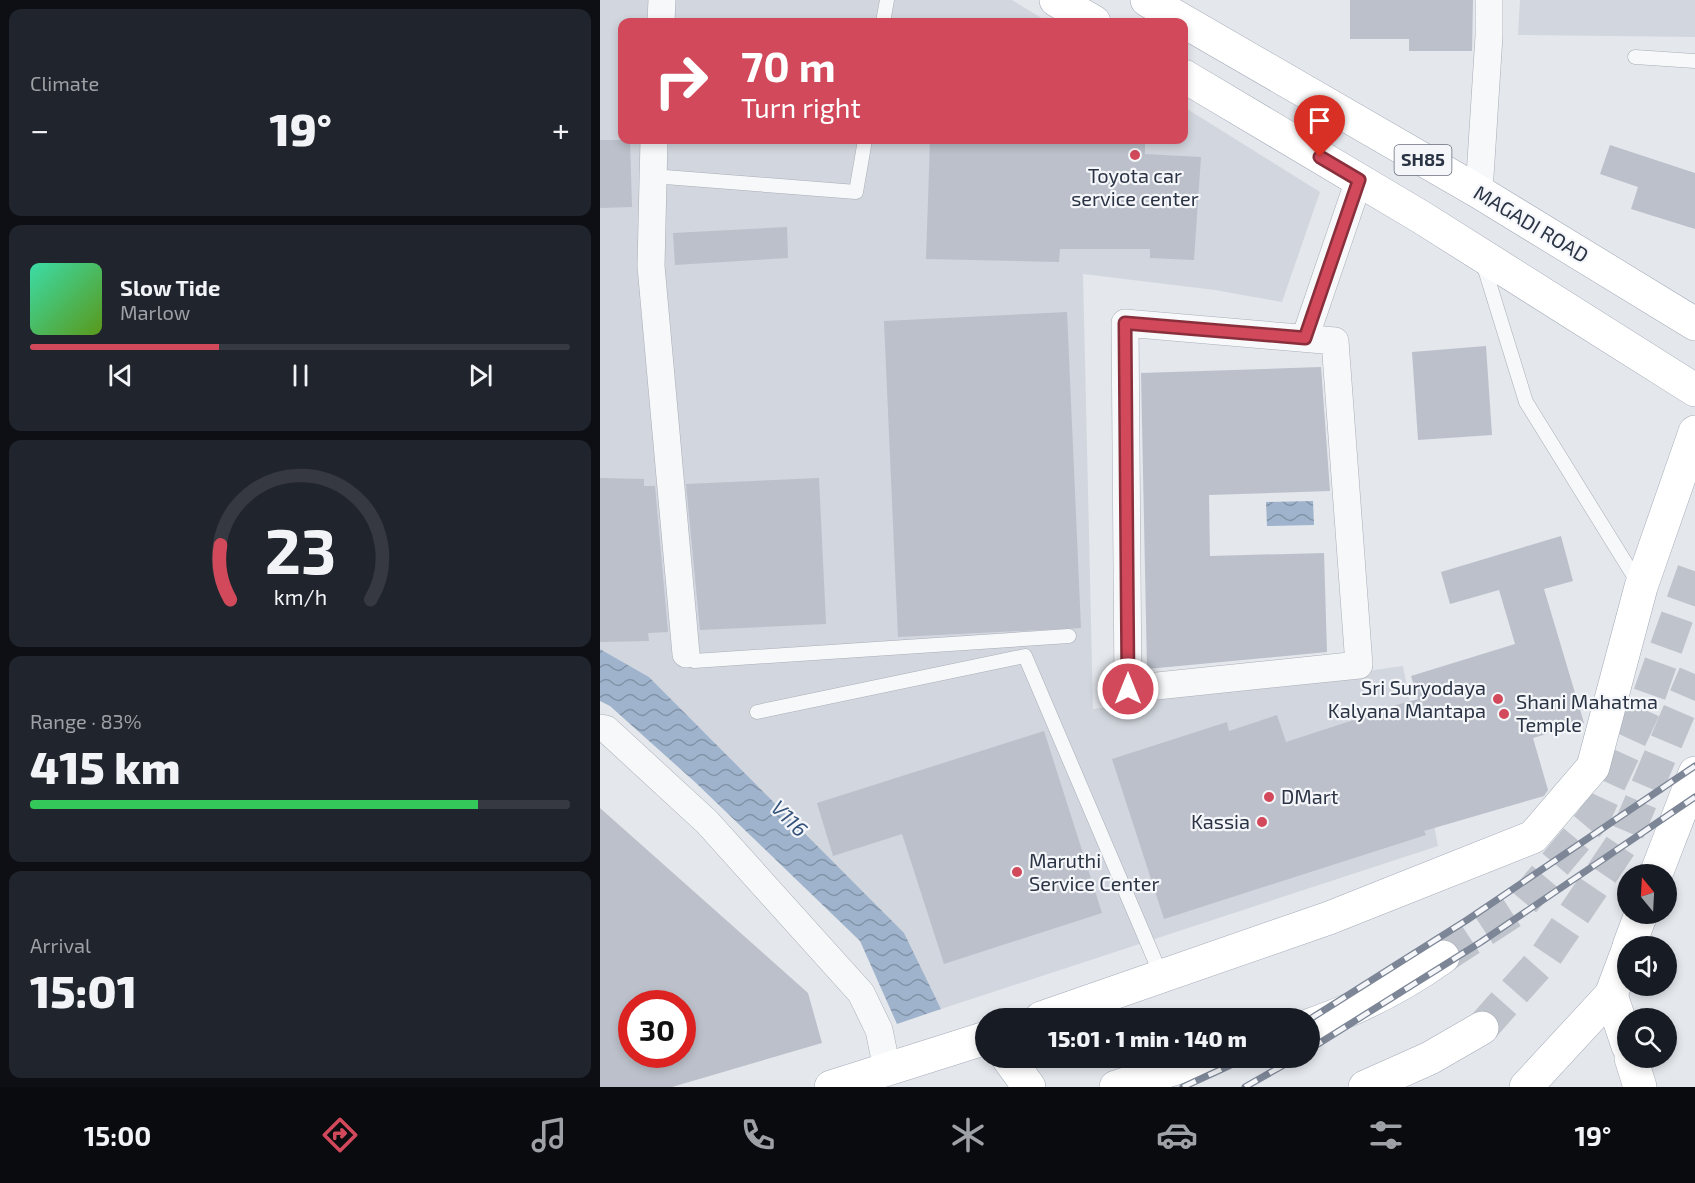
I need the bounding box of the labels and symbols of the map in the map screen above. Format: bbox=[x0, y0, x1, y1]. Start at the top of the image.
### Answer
pin bbox=[1294, 95, 1345, 157]
road number: SH85 bbox=[1394, 145, 1452, 175]
marker: Toyota car service center bbox=[1128, 148, 1142, 162]
place label: Toyota car service center bbox=[1071, 163, 1199, 210]
street label: MAGADI ROAD bbox=[1470, 180, 1593, 267]
position arrow bbox=[1096, 657, 1160, 721]
place label: Sri Suryodaya Kalyana Mantapa bbox=[1328, 675, 1486, 722]
place label: Shani Mahatma Temple bbox=[1516, 689, 1658, 736]
marker: Sri Suryodaya Kalyana Mantapa bbox=[1491, 692, 1505, 706]
marker: Shani Mahatma Temple bbox=[1497, 707, 1511, 721]
place label: DMart bbox=[1281, 784, 1339, 808]
marker: DMart bbox=[1262, 790, 1276, 804]
water label: V116 bbox=[767, 795, 814, 841]
place label: Kassia bbox=[1191, 809, 1250, 833]
marker: Kassia bbox=[1255, 815, 1269, 829]
place label: Maruthi Service Center bbox=[1029, 848, 1160, 895]
north arrow bbox=[1617, 864, 1677, 924]
marker: Maruthi Service Center bbox=[1010, 865, 1024, 879]
speed limit sign: 30 bbox=[618, 990, 696, 1068]

